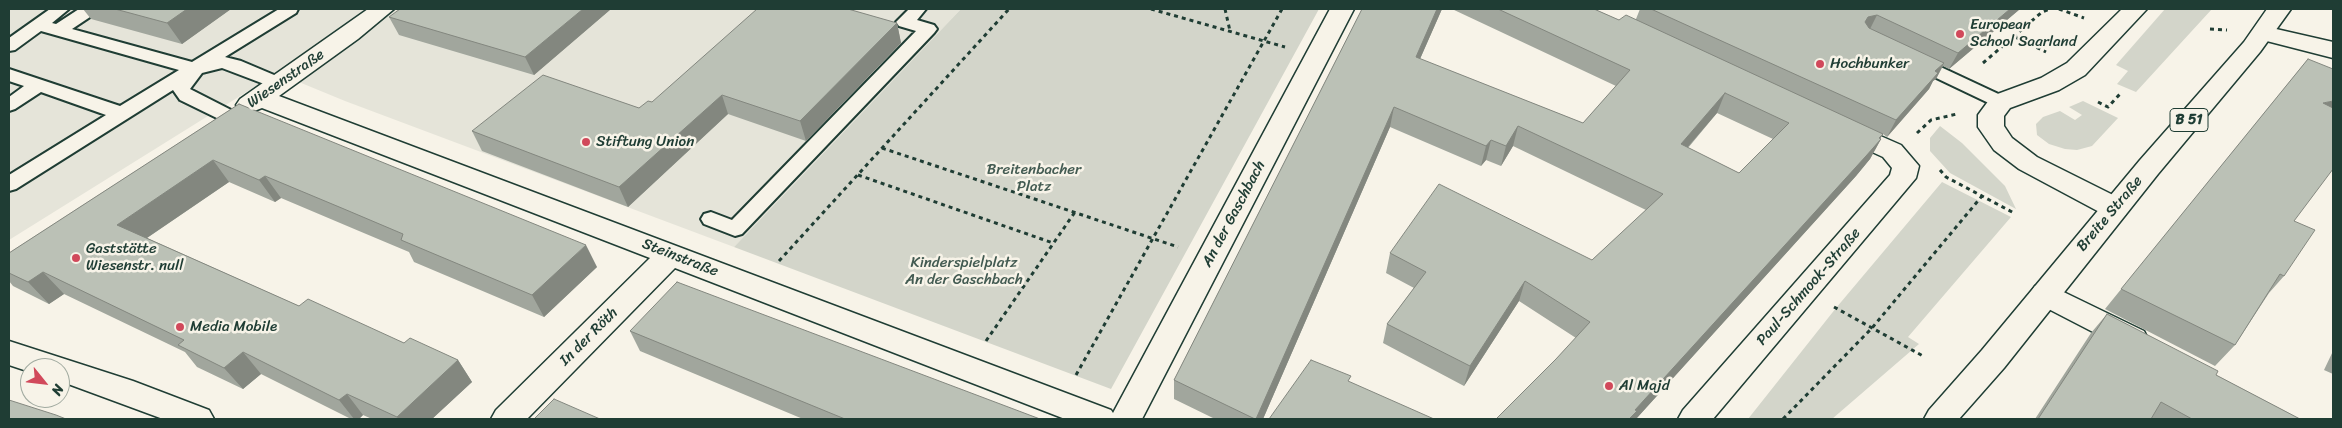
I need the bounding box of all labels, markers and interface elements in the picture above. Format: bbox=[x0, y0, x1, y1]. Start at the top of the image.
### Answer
place label: European School Saarland bbox=[1970, 16, 2077, 51]
marker: European School Saarland bbox=[1954, 28, 1966, 40]
street label: Wiesenstraße bbox=[244, 46, 328, 112]
place label: Hochbunker bbox=[1830, 55, 1909, 73]
marker: Hochbunker bbox=[1814, 58, 1826, 70]
road number: B 51 bbox=[2170, 108, 2208, 132]
place label: Stiftung Union bbox=[596, 133, 694, 151]
marker: Stiftung Union bbox=[580, 136, 592, 148]
street label: An der Gaschbach bbox=[1198, 158, 1270, 270]
park label: Breitenbacher Platz bbox=[987, 161, 1081, 196]
street label: Breite Straße bbox=[2073, 173, 2147, 255]
street label: Paul-Schmook-Straße bbox=[1753, 225, 1865, 349]
street label: Steinstraße bbox=[639, 235, 721, 281]
place label: Gaststätte Wiesenstr. null bbox=[86, 240, 184, 275]
marker: Gaststätte Wiesenstr. null bbox=[70, 252, 82, 264]
park label: Kinderspielplatz An der Gaschbach bbox=[905, 254, 1023, 289]
street label: In der Röth bbox=[556, 304, 622, 370]
place label: Media Mobile bbox=[190, 318, 277, 336]
marker: Media Mobile bbox=[174, 321, 186, 333]
north arrow bbox=[20, 358, 70, 408]
place label: Al Majd bbox=[1619, 377, 1670, 395]
text: N bbox=[44, 380, 71, 400]
marker: Al Majd bbox=[1603, 380, 1615, 392]

